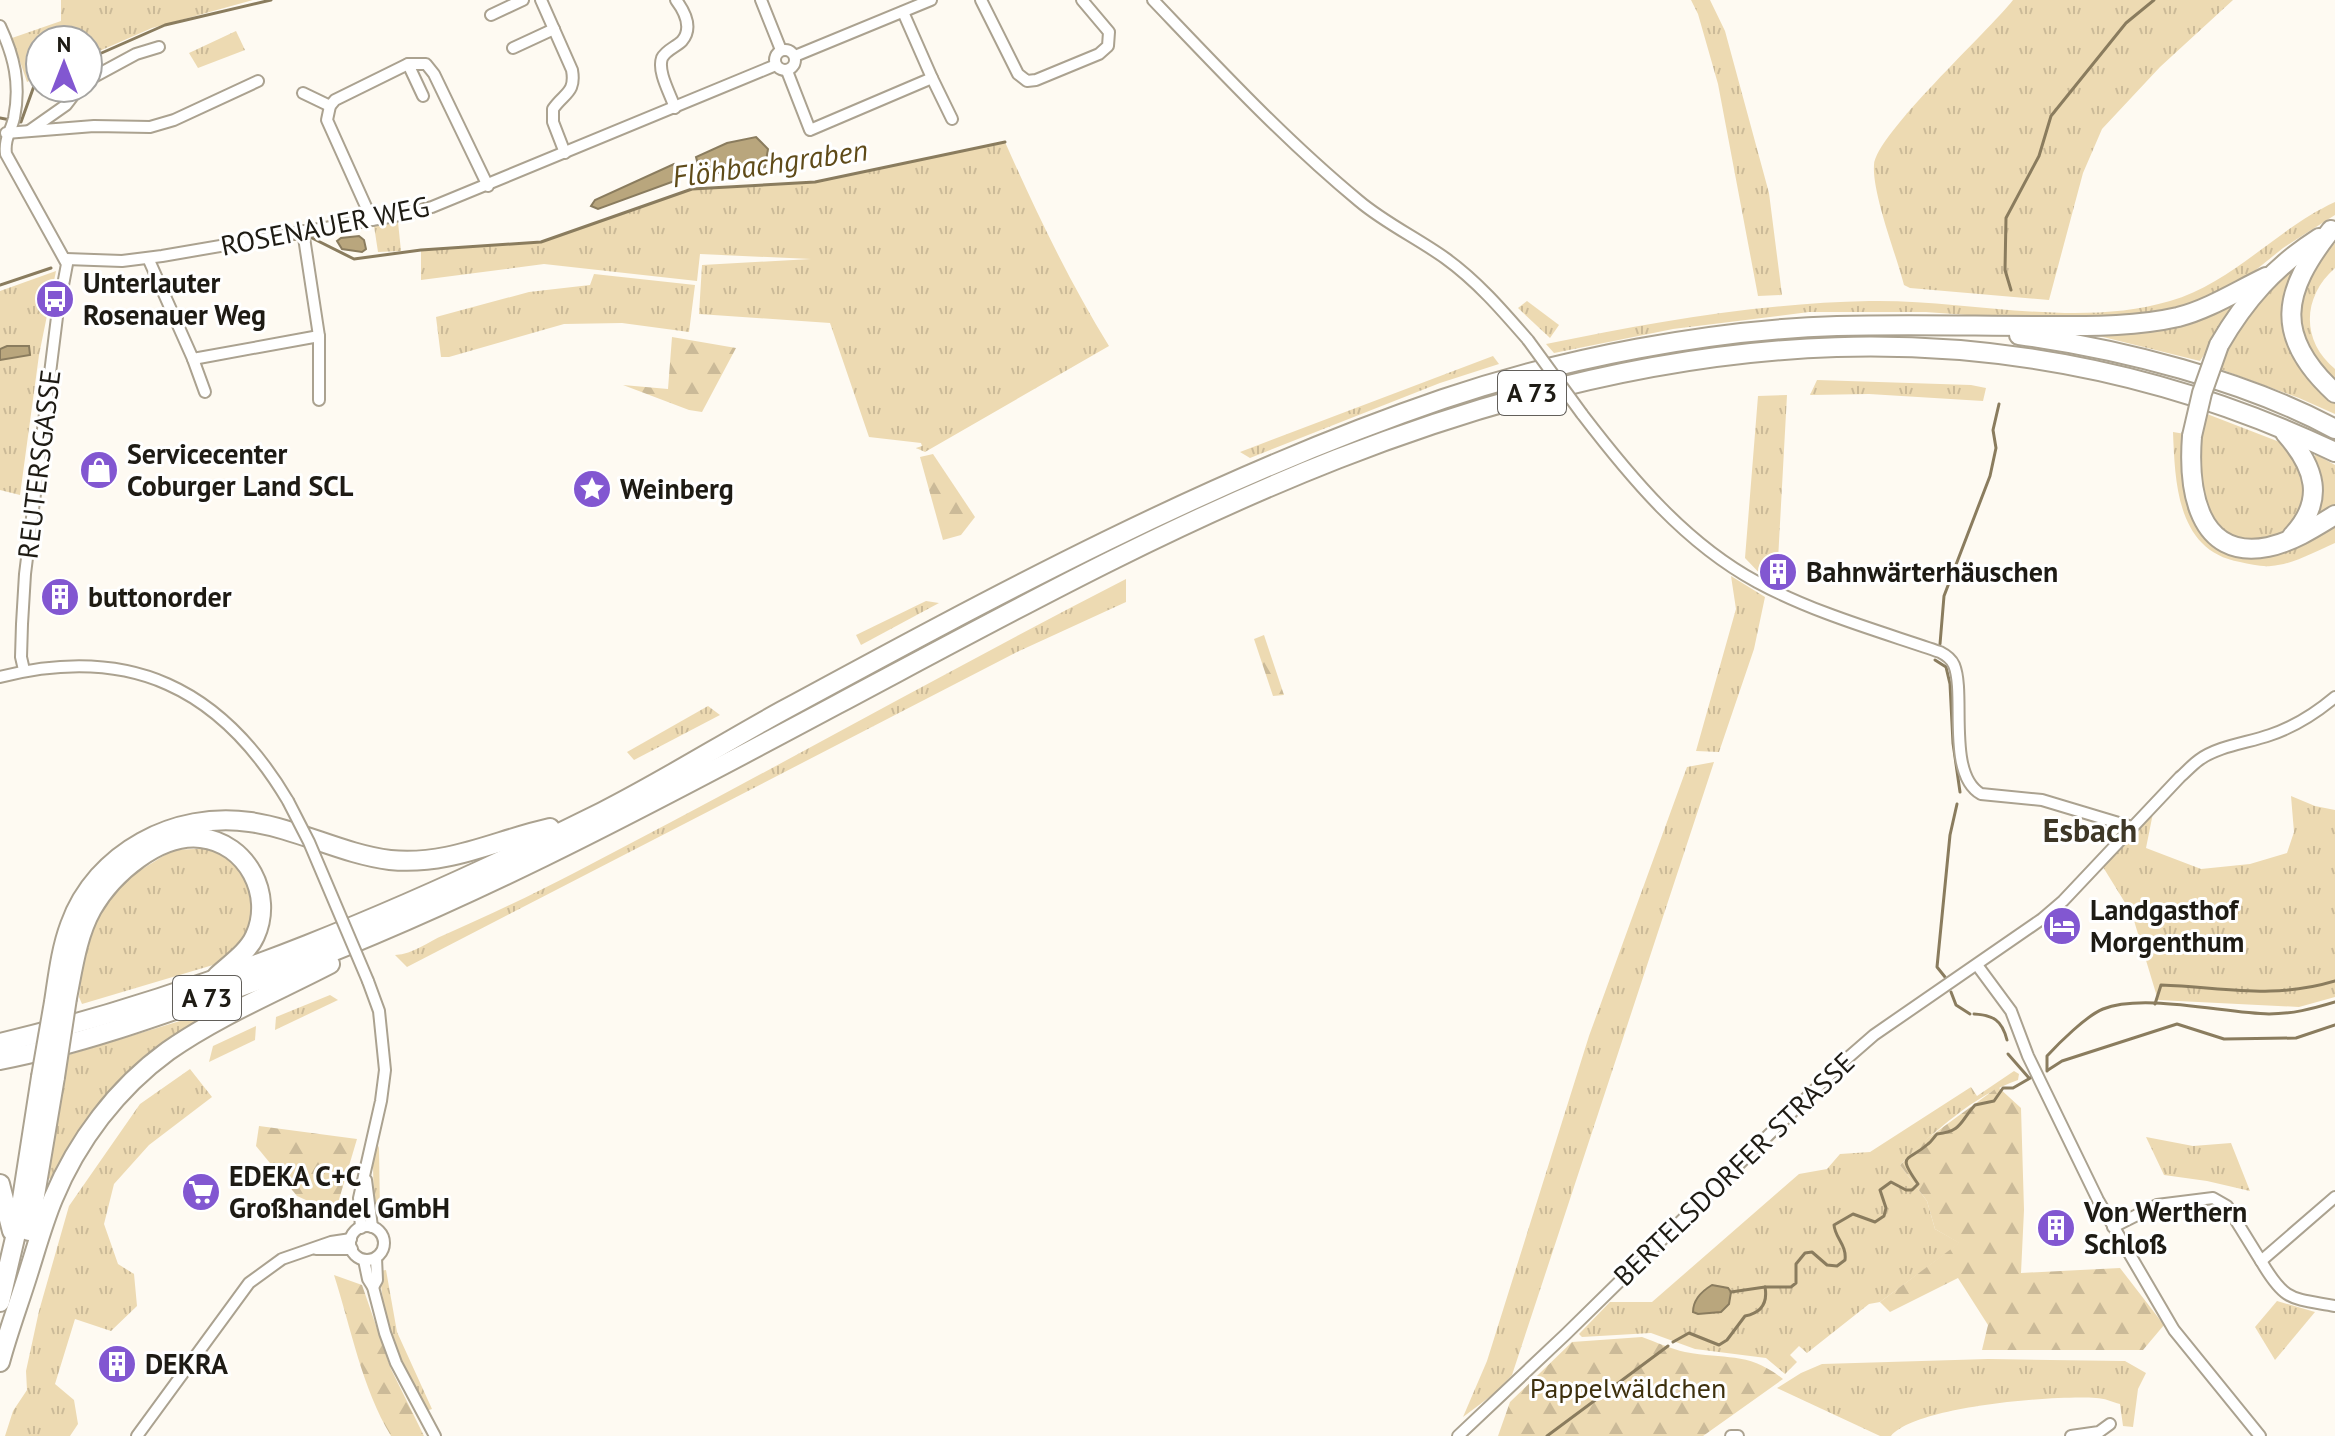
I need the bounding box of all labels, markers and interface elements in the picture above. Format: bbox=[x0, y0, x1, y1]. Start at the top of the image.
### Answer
north arrow bbox=[24, 24, 104, 104]
text: N bbox=[57, 30, 71, 58]
water label: Flöhbachgraben bbox=[669, 129, 870, 196]
street label: ROSENAUER WEG bbox=[217, 187, 432, 264]
place label: Unterlauter Rosenauer Weg bbox=[83, 264, 266, 333]
bus stop icon: Unterlauter Rosenauer Weg bbox=[34, 278, 76, 320]
street label: REUTERSGASSE bbox=[9, 367, 68, 561]
road number: A 73 bbox=[1498, 371, 1566, 415]
place label: Servicecenter Coburger Land SCL bbox=[127, 435, 354, 504]
shop icon: Servicecenter Coburger Land SCL bbox=[78, 449, 120, 491]
place icon: Weinberg bbox=[571, 468, 613, 510]
place label: Weinberg bbox=[620, 470, 734, 507]
building icon: Bahnwärterhäuschen bbox=[1757, 551, 1799, 593]
place label: Bahnwärterhäuschen bbox=[1806, 553, 2058, 590]
building icon: buttonorder bbox=[39, 576, 81, 618]
place label: buttonorder bbox=[88, 578, 232, 615]
district label: Esbach bbox=[2043, 809, 2137, 851]
place label: Landgasthof Morgenthum bbox=[2090, 891, 2244, 960]
hotel icon: Landgasthof Morgenthum bbox=[2041, 905, 2083, 947]
road number: A 73 bbox=[173, 976, 241, 1020]
street label: BERTELSDORFER STRASSE bbox=[1605, 1044, 1862, 1294]
place label: EDEKA C+C Großhandel GmbH bbox=[229, 1157, 450, 1226]
supermarket icon: EDEKA C+C Großhandel GmbH bbox=[180, 1171, 222, 1213]
place label: Von Werthern Schloß bbox=[2083, 1193, 2247, 1262]
building icon: Von Werthern Schloß bbox=[2035, 1207, 2077, 1249]
building icon: DEKRA bbox=[96, 1343, 138, 1385]
place label: DEKRA bbox=[145, 1345, 228, 1382]
park label: Pappelwäldchen bbox=[1530, 1369, 1726, 1406]

